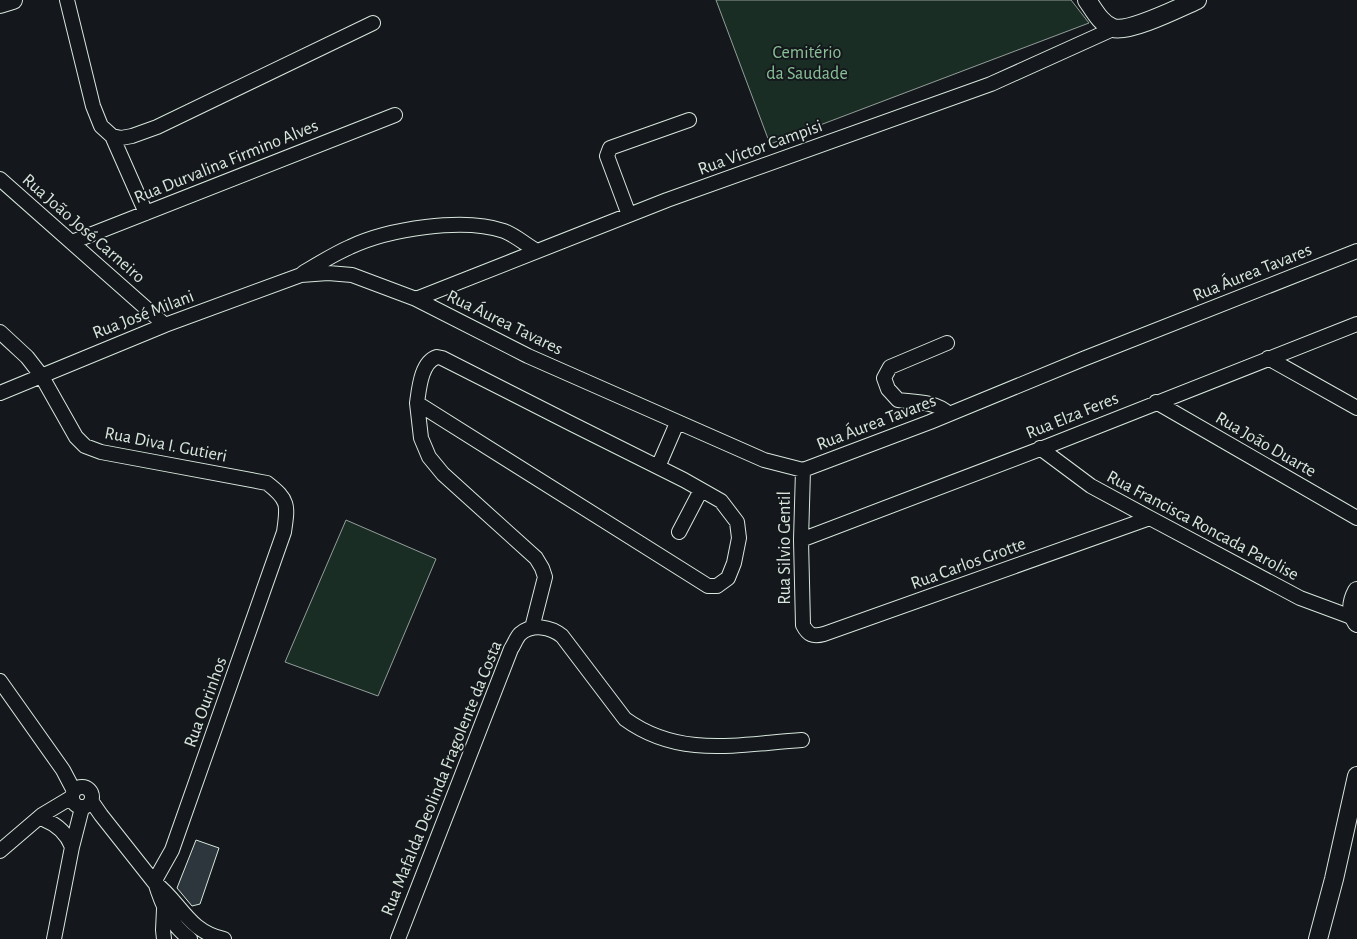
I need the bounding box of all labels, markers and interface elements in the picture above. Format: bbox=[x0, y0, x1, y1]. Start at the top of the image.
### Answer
park label: Cemitério da Saudade bbox=[766, 44, 848, 83]
street label: Rua Durvalina Firmino Alves bbox=[132, 117, 321, 207]
street label: Rua Victor Campisi bbox=[696, 117, 825, 179]
street label: Rua João José Carneiro bbox=[19, 171, 148, 287]
street label: Rua Áurea Tavares bbox=[1189, 238, 1314, 305]
street label: Rua Áurea Tavares bbox=[444, 284, 567, 359]
street label: Rua José Milani bbox=[90, 287, 196, 342]
street label: Rua Áurea Tavares bbox=[813, 389, 939, 454]
street label: Rua Elza Feres bbox=[1024, 389, 1121, 443]
street label: Rua João Duarte bbox=[1212, 409, 1319, 481]
street label: Rua Diva I. Gutieri bbox=[103, 424, 229, 466]
street label: Rua Francisca Roncada Parolise bbox=[1104, 468, 1302, 584]
street label: Rua Silvio Gentil bbox=[776, 491, 794, 605]
street label: Rua Carlos Grotte bbox=[908, 535, 1028, 593]
street label: Rua Mafalda Deolinda Fragolente da Costa bbox=[378, 638, 506, 919]
street label: Rua Ourinhos bbox=[181, 655, 231, 750]

